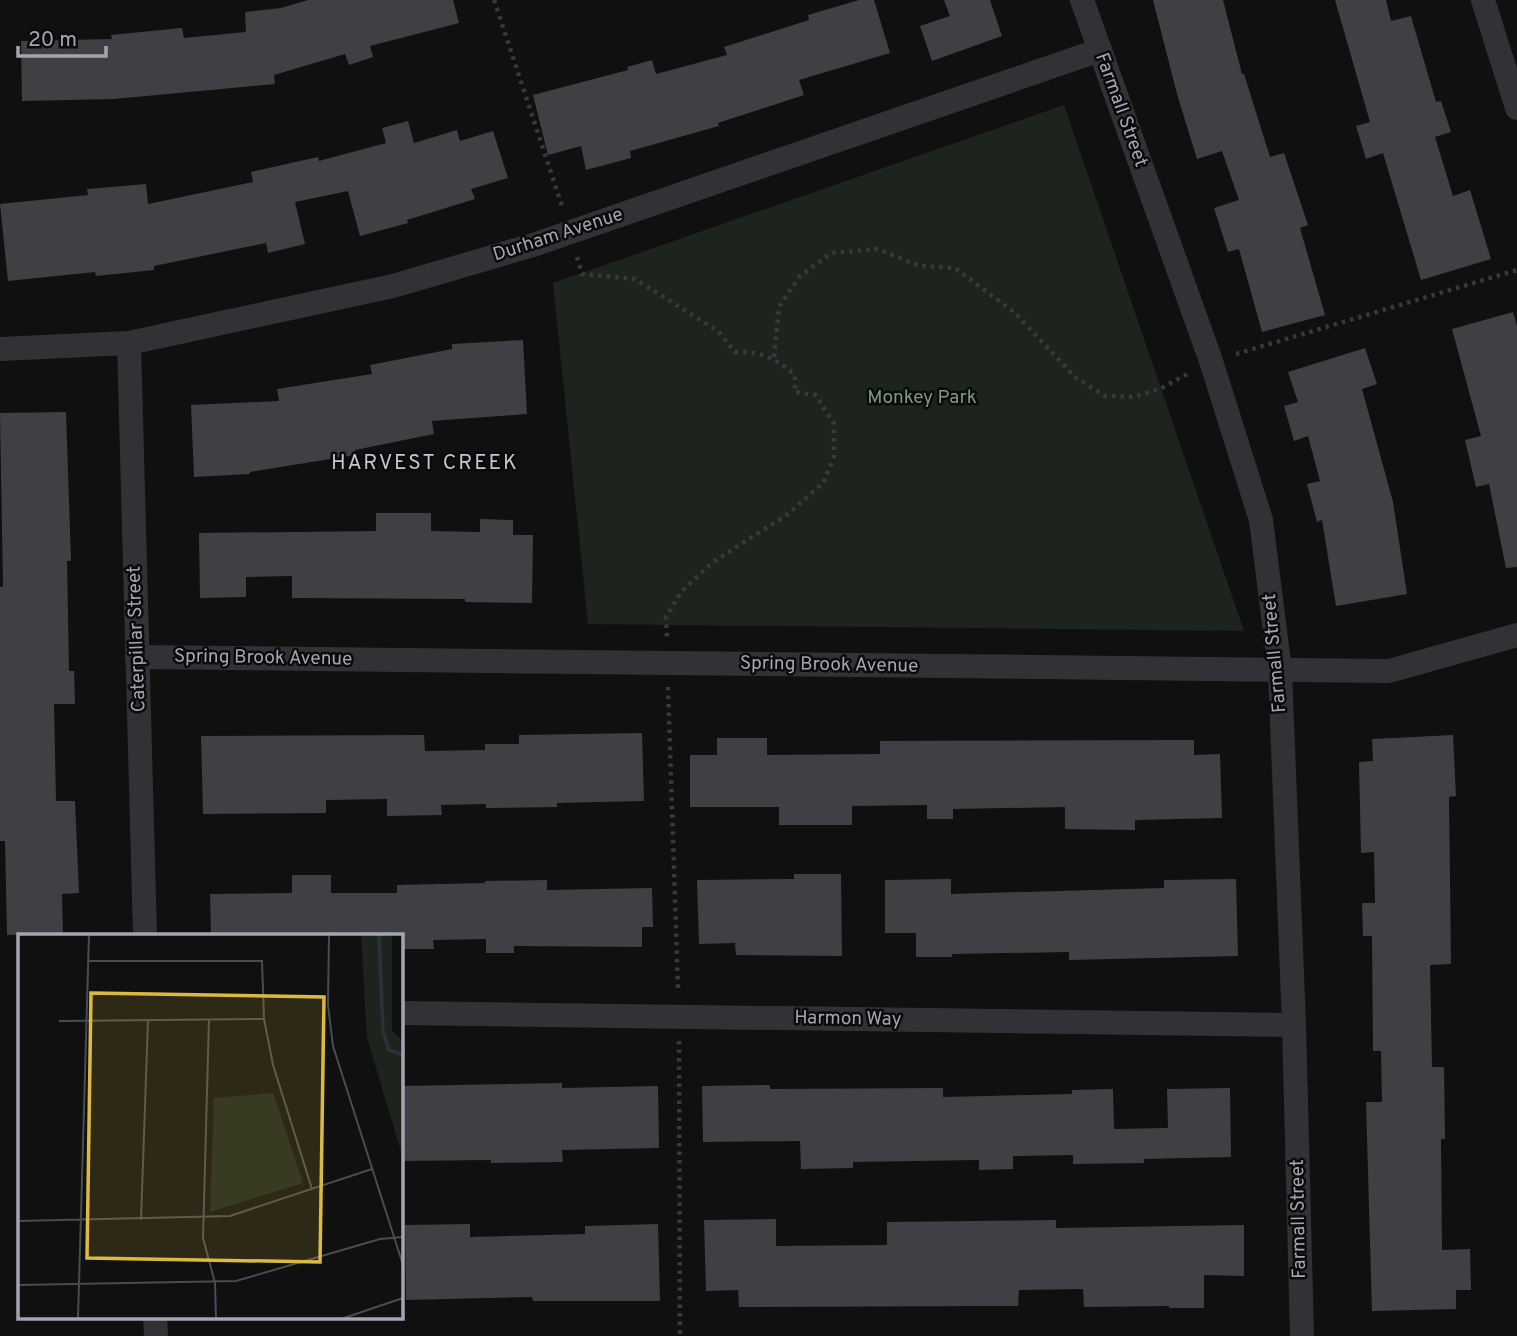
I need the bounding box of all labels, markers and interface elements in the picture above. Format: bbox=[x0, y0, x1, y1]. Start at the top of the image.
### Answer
scale bar bbox=[18, 14, 105, 58]
text: 20 m bbox=[28, 27, 77, 54]
street label: Farmall Street bbox=[1089, 50, 1153, 170]
street label: Durham Avenue bbox=[490, 203, 626, 267]
park label: Monkey Park bbox=[867, 386, 977, 410]
district label: HARVEST CREEK bbox=[331, 450, 519, 477]
street label: Caterpillar Street bbox=[122, 565, 152, 713]
street label: Farmall Street bbox=[1258, 592, 1292, 714]
street label: Spring Brook Avenue bbox=[174, 644, 352, 672]
street label: Spring Brook Avenue bbox=[740, 651, 918, 679]
inset map bbox=[18, 934, 402, 1318]
street label: Harmon Way bbox=[794, 1006, 902, 1032]
street label: Farmall Street bbox=[1286, 1159, 1312, 1279]

